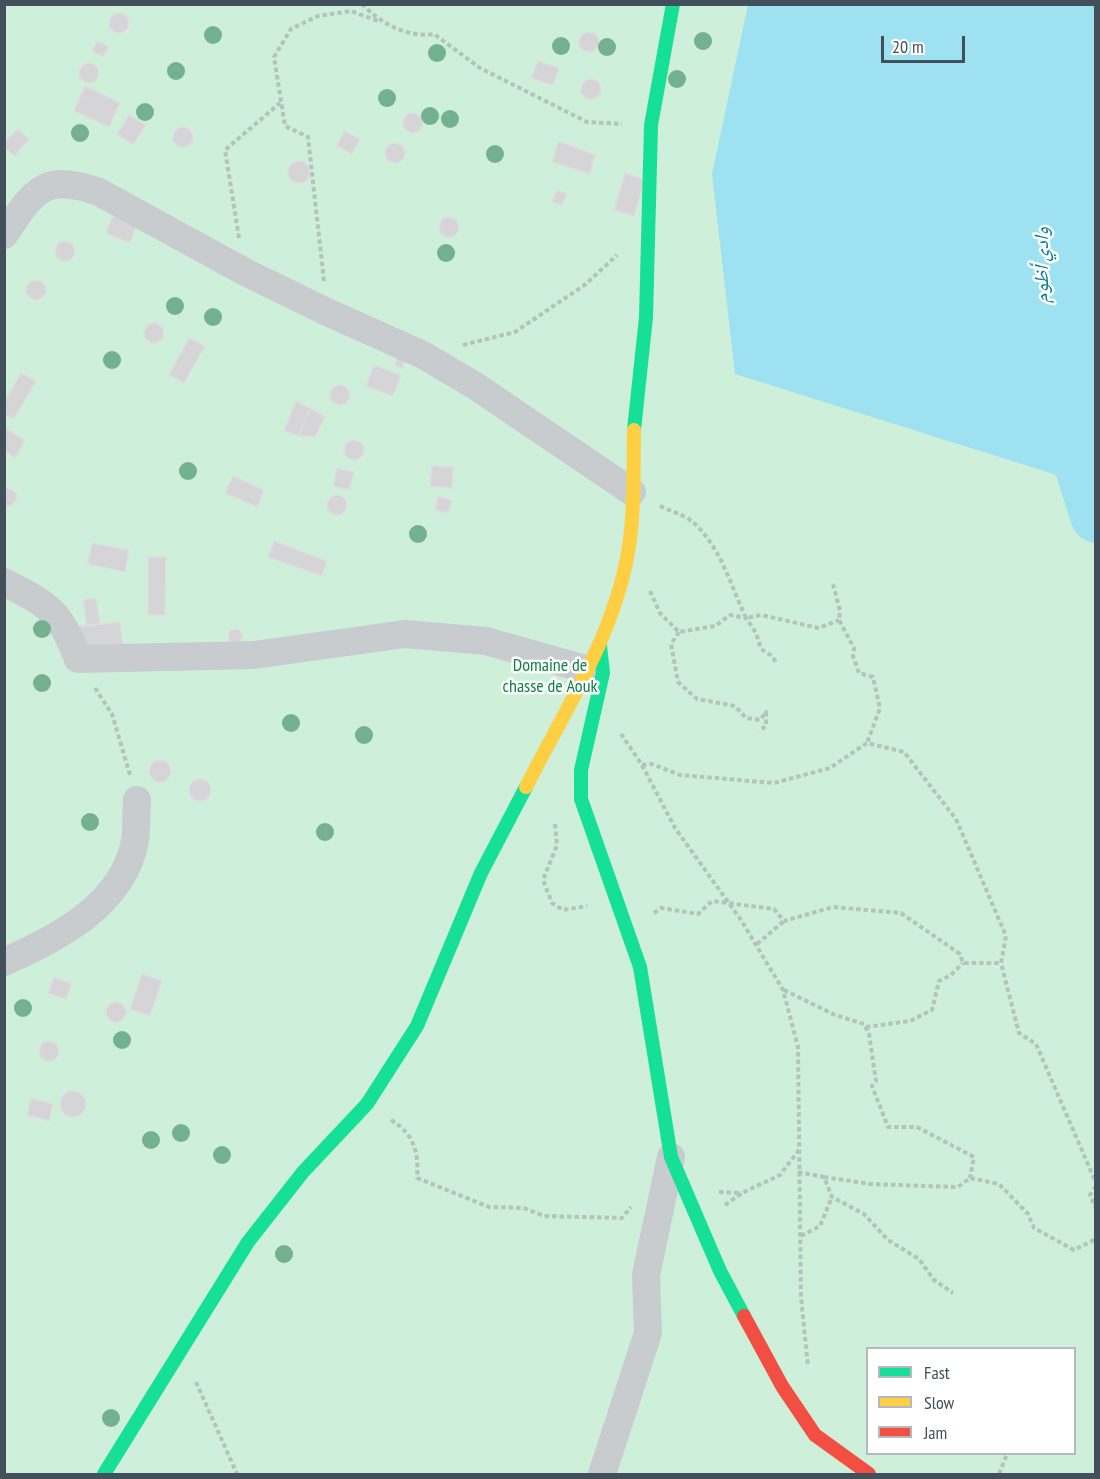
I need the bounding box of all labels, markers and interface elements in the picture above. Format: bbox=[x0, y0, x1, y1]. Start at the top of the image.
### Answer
scale bar bbox=[884, 24, 968, 62]
text: 20 m bbox=[892, 35, 924, 58]
water label: وادي أظوم bbox=[1030, 227, 1054, 303]
park label: Domaine de chasse de Aouk bbox=[503, 655, 597, 698]
legend bbox=[866, 1347, 1076, 1455]
text: Fast bbox=[924, 1361, 950, 1384]
text: Slow bbox=[924, 1391, 954, 1414]
text: Jam bbox=[924, 1421, 947, 1444]

